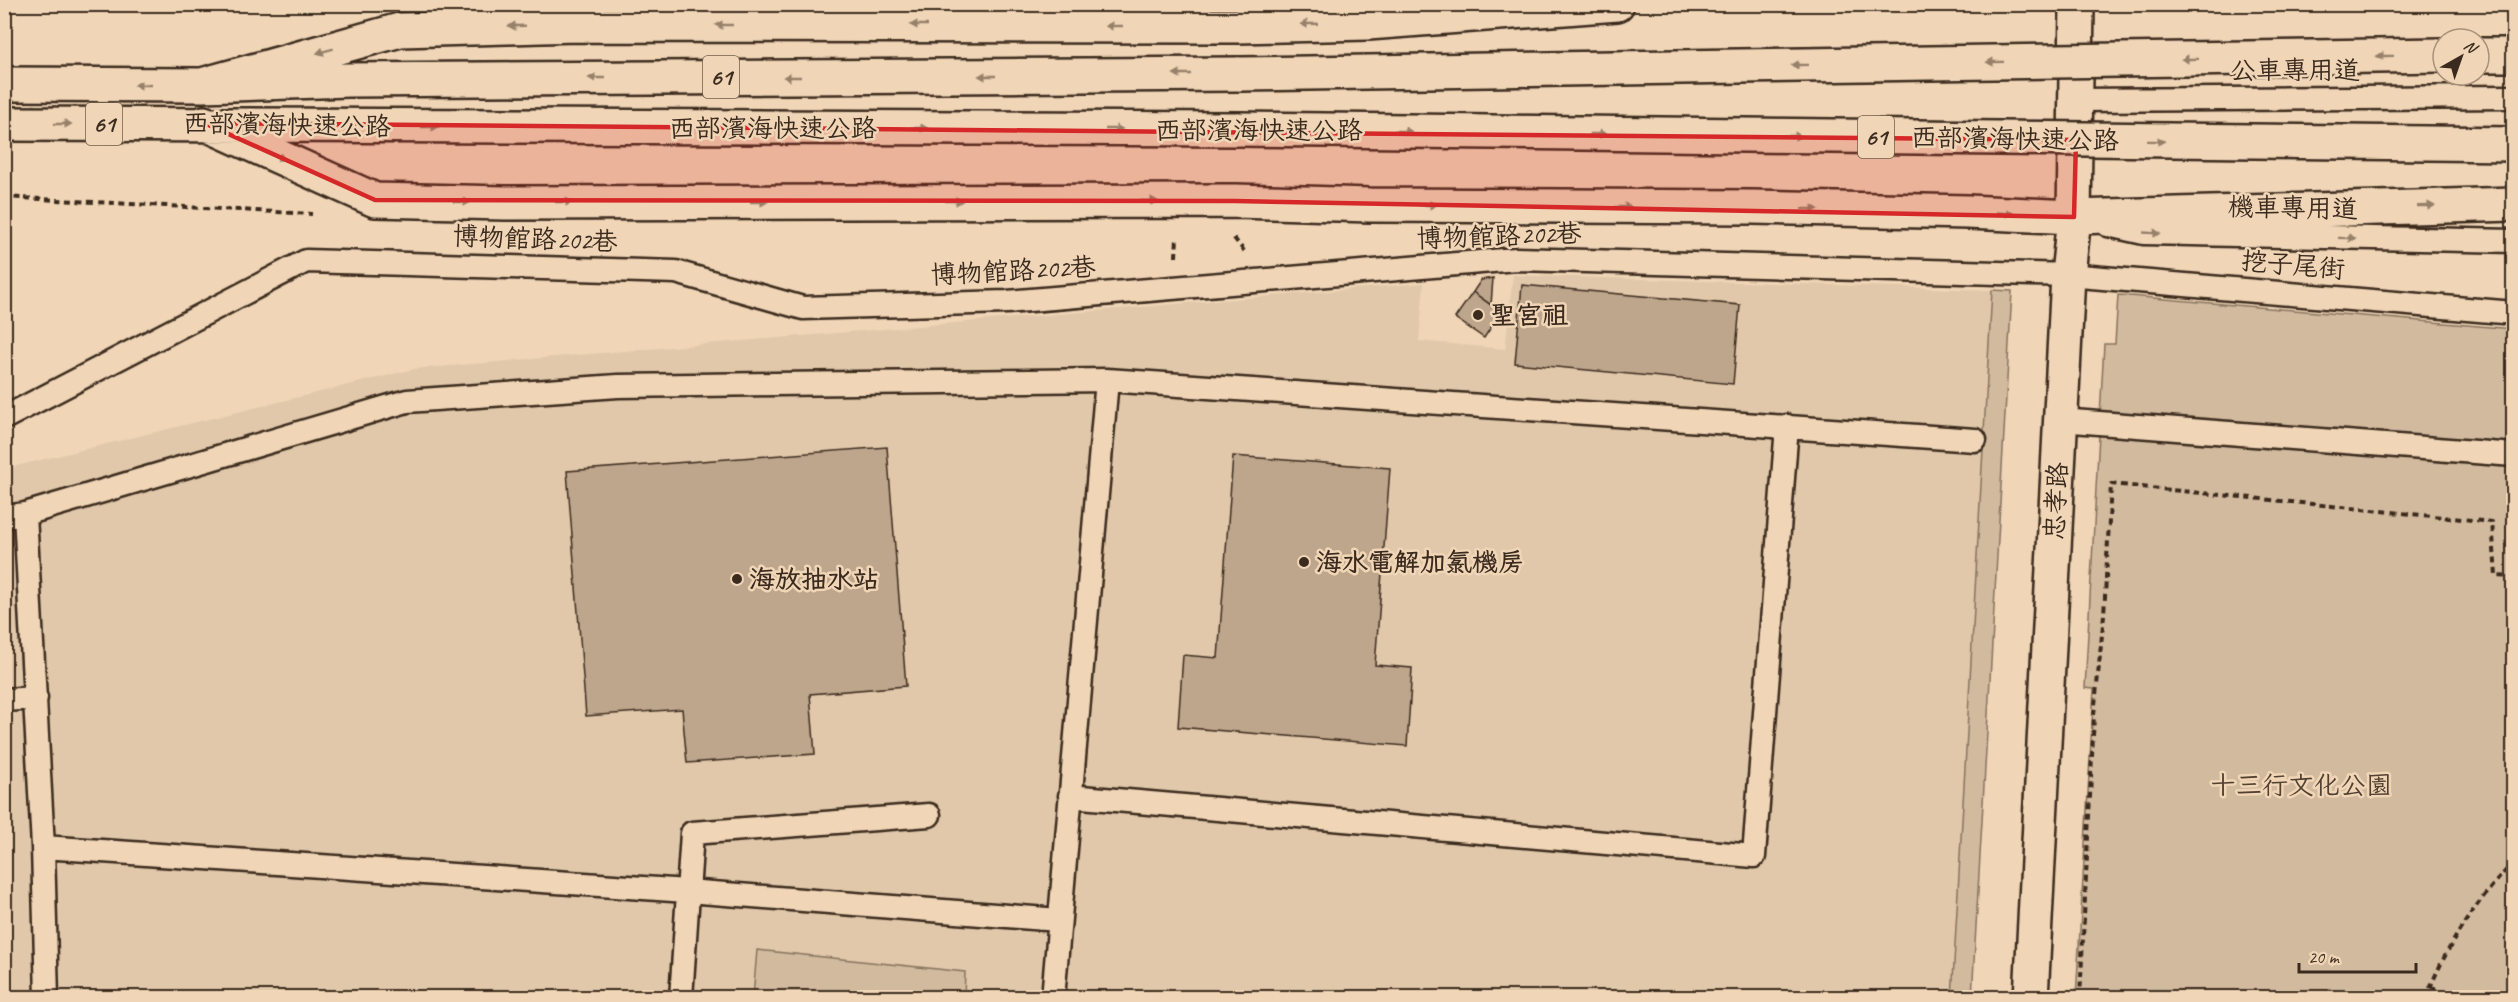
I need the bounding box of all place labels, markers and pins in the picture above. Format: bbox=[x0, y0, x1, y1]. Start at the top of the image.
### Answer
place label: 聖宮祖 bbox=[1490, 299, 1569, 332]
marker: 聖宮祖 bbox=[1471, 308, 1485, 322]
place label: 海水電解加氯機房 bbox=[1316, 546, 1524, 579]
marker: 海水電解加氯機房 bbox=[1297, 555, 1311, 569]
place label: 海放抽水站 bbox=[749, 563, 879, 596]
marker: 海放抽水站 bbox=[730, 572, 744, 586]

